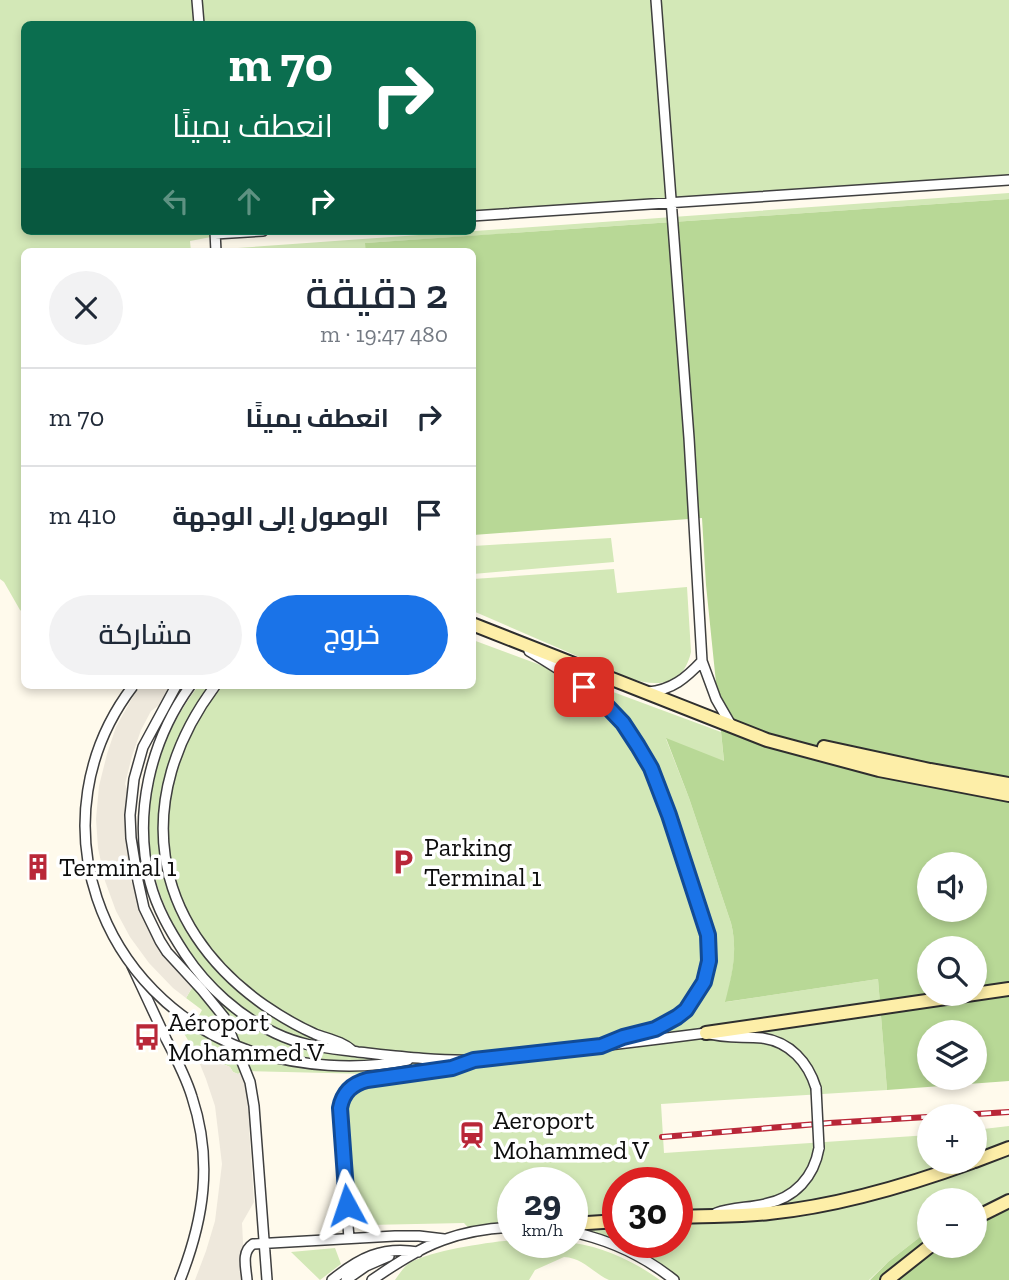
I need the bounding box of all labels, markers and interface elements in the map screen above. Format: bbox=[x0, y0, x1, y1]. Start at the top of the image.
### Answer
text: 70 m bbox=[228, 35, 333, 94]
icon: right bbox=[357, 49, 448, 140]
text: انعطف يمينًا bbox=[172, 107, 333, 145]
icon: left bbox=[157, 182, 195, 220]
icon: ahead bbox=[230, 182, 268, 220]
icon: right bbox=[303, 182, 341, 220]
text: 2 دقيقة bbox=[305, 268, 448, 319]
button: close bbox=[49, 271, 123, 345]
text: 480 m · 19:47 bbox=[320, 320, 448, 348]
icon: right bbox=[410, 398, 448, 436]
text: 70 m bbox=[49, 401, 105, 433]
text: انعطف يمينًا bbox=[246, 402, 389, 434]
icon: arrive bbox=[410, 496, 448, 534]
text: 410 m bbox=[49, 499, 116, 531]
text: الوصول إلى الوجهة bbox=[172, 500, 389, 532]
button: مشاركة bbox=[49, 595, 242, 675]
button: خروج bbox=[256, 595, 448, 675]
pin bbox=[554, 657, 614, 717]
icon: arrive bbox=[565, 668, 603, 706]
place label: Parking Terminal 1 bbox=[424, 831, 542, 893]
parking icon: Parking Terminal 1 bbox=[388, 847, 418, 877]
place label: Terminal 1 bbox=[59, 851, 177, 883]
building icon: Terminal 1 bbox=[23, 852, 53, 882]
map controls bbox=[917, 852, 987, 1258]
button: sound bbox=[917, 852, 987, 922]
button: search bbox=[917, 936, 987, 1006]
place label: Aéroport Mohammed V bbox=[168, 1006, 324, 1068]
button: layers bbox=[917, 1020, 987, 1090]
bus stop icon: Aéroport Mohammed V bbox=[132, 1022, 162, 1052]
place label: Aeroport Mohammed V bbox=[493, 1104, 649, 1166]
button: + bbox=[917, 1104, 987, 1174]
station icon: Aeroport Mohammed V bbox=[457, 1120, 487, 1150]
speed limit sign: 30 bbox=[602, 1167, 693, 1258]
position arrow bbox=[310, 1168, 384, 1242]
text: 29 bbox=[524, 1182, 561, 1224]
button: − bbox=[917, 1188, 987, 1258]
text: km/h bbox=[522, 1219, 563, 1241]

